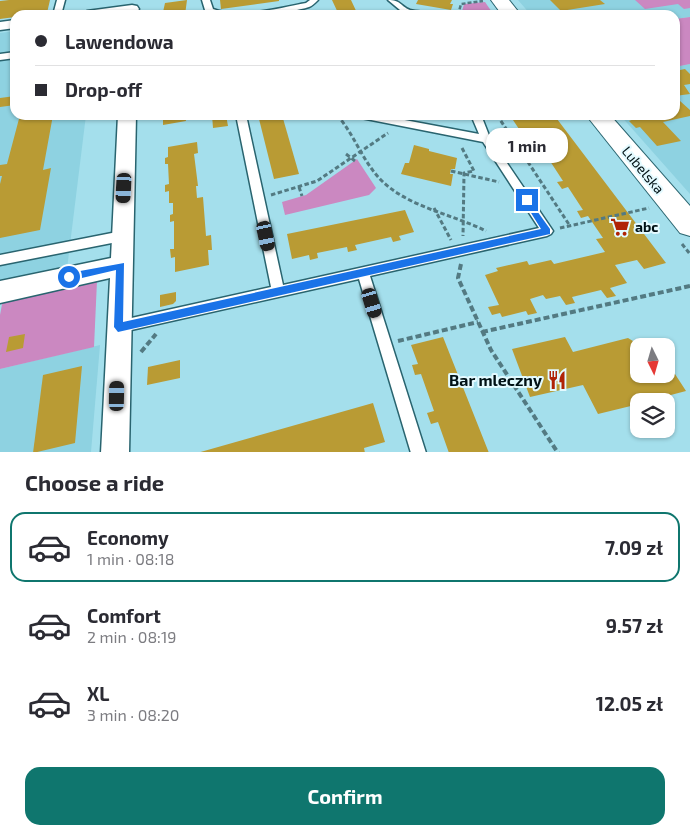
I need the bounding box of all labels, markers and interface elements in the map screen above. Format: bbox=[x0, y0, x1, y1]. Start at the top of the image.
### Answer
text: Lawendowa bbox=[65, 30, 174, 53]
text: Drop-off bbox=[65, 78, 142, 101]
callout: 1 min bbox=[486, 128, 568, 162]
text: 1 min bbox=[508, 136, 546, 155]
street label: Lubelska bbox=[619, 142, 668, 197]
car bbox=[115, 173, 132, 203]
route end bbox=[516, 189, 538, 211]
supermarket icon: abc bbox=[609, 216, 631, 238]
place label: abc bbox=[635, 218, 658, 235]
car bbox=[255, 220, 276, 252]
route start bbox=[58, 266, 80, 288]
car bbox=[360, 286, 383, 320]
north arrow bbox=[630, 338, 675, 382]
map controls bbox=[630, 338, 675, 438]
restaurant icon: Bar mleczny bbox=[546, 369, 568, 391]
place label: Bar mleczny bbox=[449, 370, 542, 390]
car bbox=[109, 381, 124, 411]
button: layers bbox=[630, 393, 675, 438]
text: Choose a ride bbox=[25, 469, 164, 495]
icon: car bbox=[27, 525, 72, 570]
text: Economy bbox=[87, 526, 169, 549]
text: 7.09 zł bbox=[605, 536, 663, 559]
text: 1 min · 08:18 bbox=[87, 549, 174, 568]
icon: car bbox=[27, 603, 72, 648]
text: Comfort bbox=[87, 604, 161, 627]
text: 9.57 zł bbox=[606, 614, 663, 637]
text: 2 min · 08:19 bbox=[87, 627, 176, 646]
icon: car bbox=[27, 681, 72, 726]
text: XL bbox=[87, 682, 109, 705]
text: 12.05 zł bbox=[596, 692, 663, 715]
text: 3 min · 08:20 bbox=[87, 705, 179, 724]
button: Confirm bbox=[25, 767, 665, 825]

